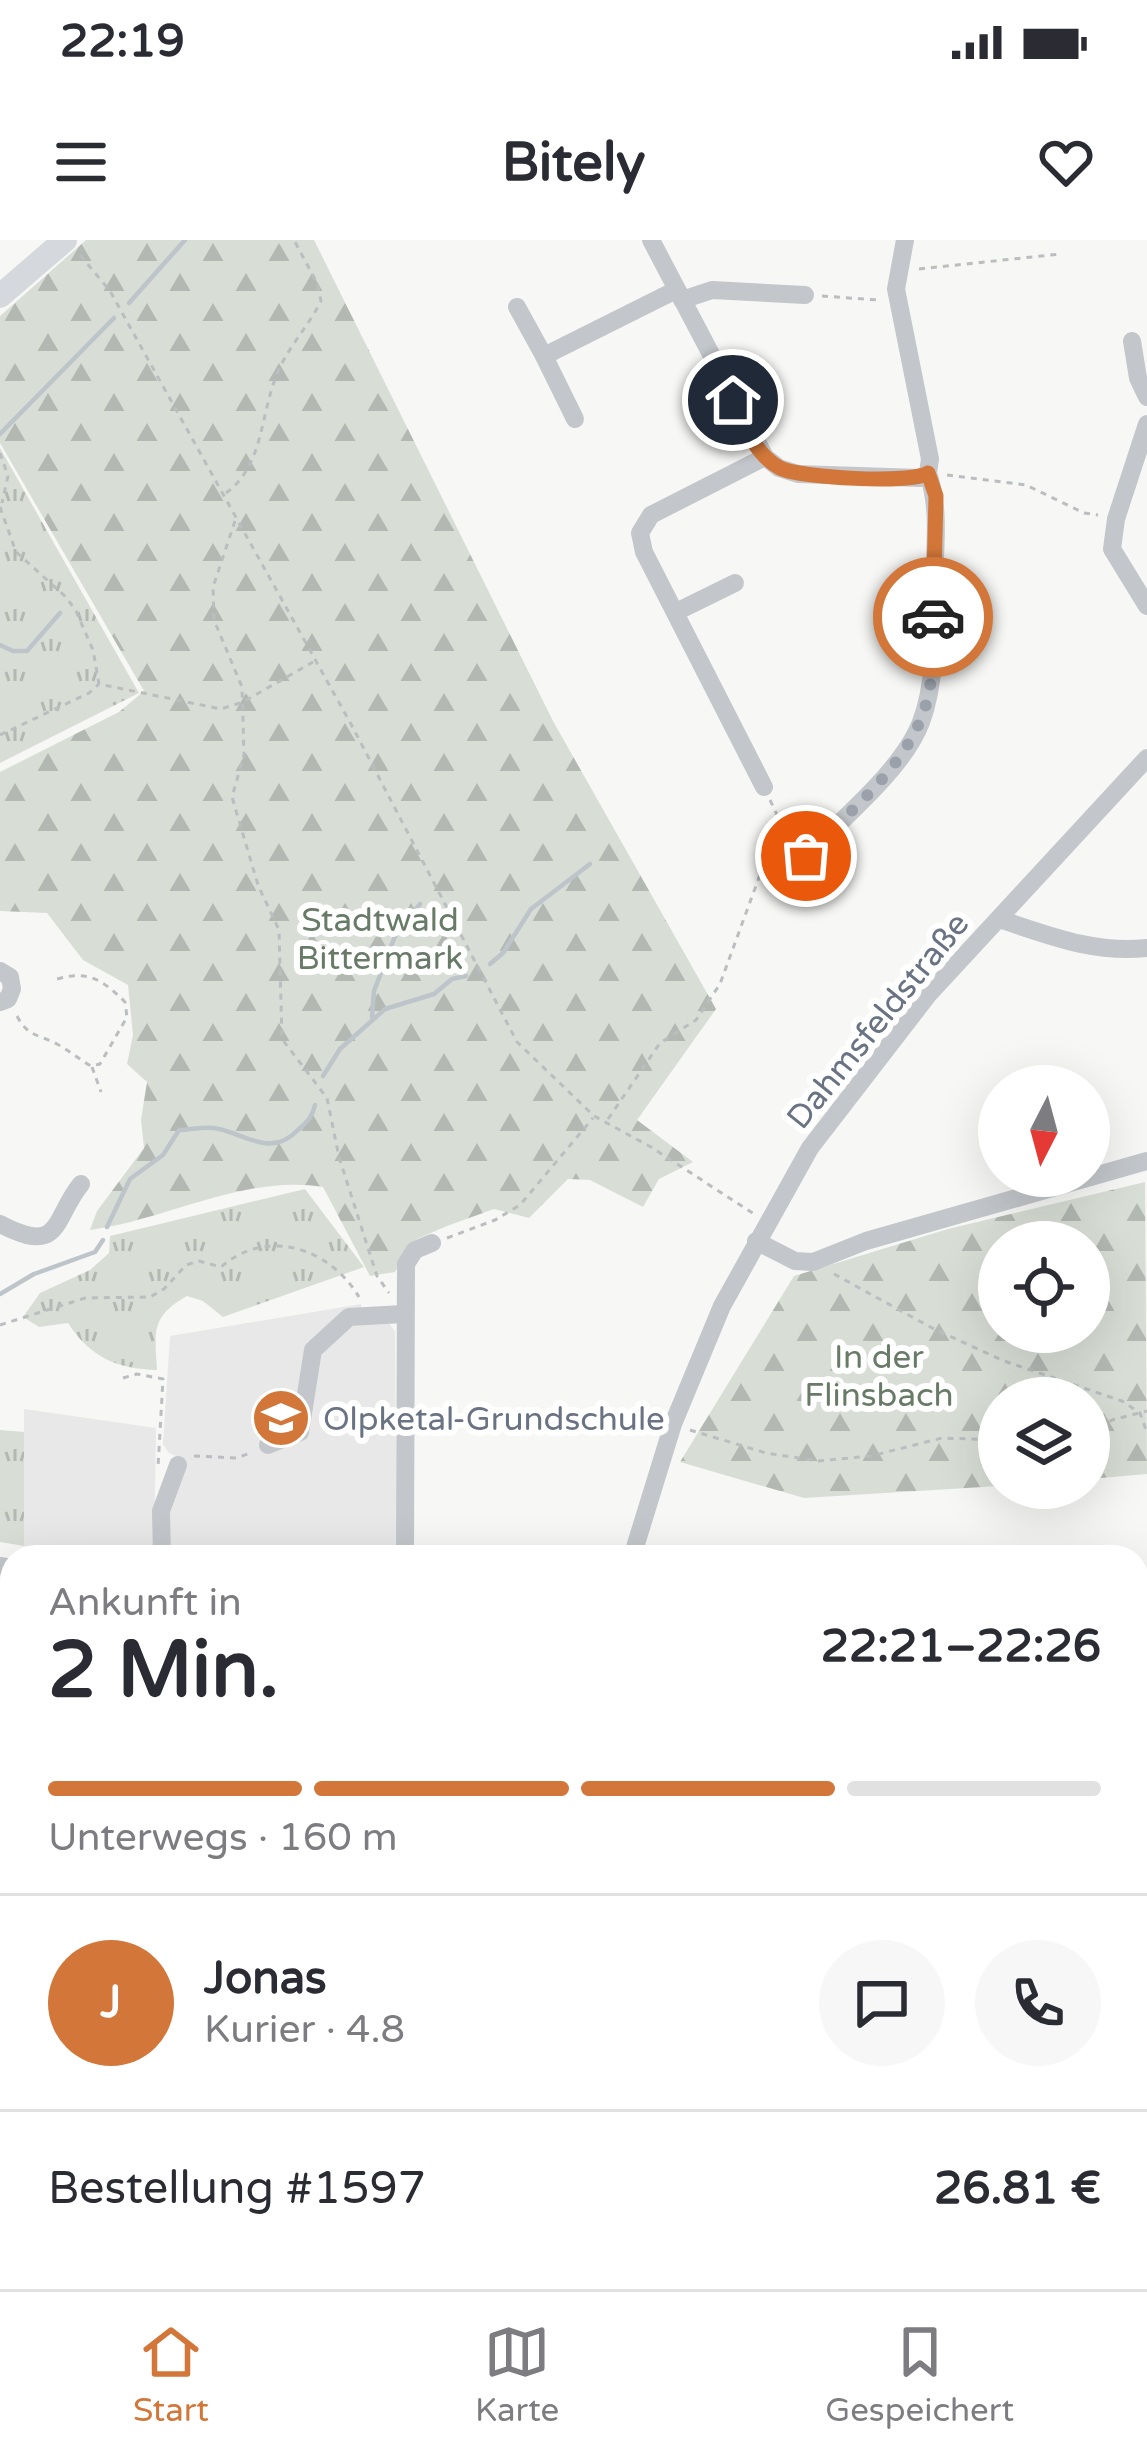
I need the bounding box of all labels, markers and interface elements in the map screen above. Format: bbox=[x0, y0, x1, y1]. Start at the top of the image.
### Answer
text: 22:19 bbox=[60, 15, 185, 69]
icon: menu bbox=[48, 129, 114, 195]
icon: heart bbox=[1033, 129, 1099, 195]
text: Bitely bbox=[502, 130, 645, 195]
pin bbox=[682, 349, 784, 451]
icon: home bbox=[700, 367, 766, 433]
courier bbox=[873, 557, 993, 677]
icon: car bbox=[900, 584, 966, 650]
pin bbox=[755, 805, 857, 907]
icon: bag bbox=[773, 823, 839, 889]
park label: Stadtwald Bittermark bbox=[297, 901, 463, 978]
street label: Dahmsfeldstraße bbox=[779, 905, 977, 1137]
north arrow bbox=[978, 1065, 1110, 1197]
map controls bbox=[978, 1065, 1110, 1509]
button: locate bbox=[978, 1221, 1110, 1353]
park label: In der Flinsbach bbox=[804, 1338, 954, 1415]
button: layers bbox=[978, 1377, 1110, 1509]
school or university icon: Olpketal-Grundschule bbox=[250, 1387, 312, 1449]
place label: Olpketal-Grundschule bbox=[323, 1400, 665, 1439]
text: Ankunft in bbox=[48, 1579, 242, 1626]
text: 22:21–22:26 bbox=[821, 1620, 1101, 1674]
text: 2 Min. bbox=[48, 1624, 279, 1718]
text: Unterwegs · 160 m bbox=[48, 1814, 398, 1861]
button: chat bbox=[819, 1940, 945, 2066]
button: phone bbox=[975, 1940, 1101, 2066]
text: Jonas bbox=[204, 1952, 327, 2006]
text: J bbox=[101, 1976, 121, 2030]
text: Kurier · 4.8 bbox=[204, 2006, 405, 2053]
text: Bestellung #1597 bbox=[48, 2162, 426, 2216]
text: 26.81 € bbox=[934, 2162, 1101, 2216]
tab: Start bbox=[133, 2319, 209, 2430]
tab: Karte bbox=[475, 2319, 559, 2430]
tab: Gespeichert bbox=[825, 2319, 1014, 2430]

